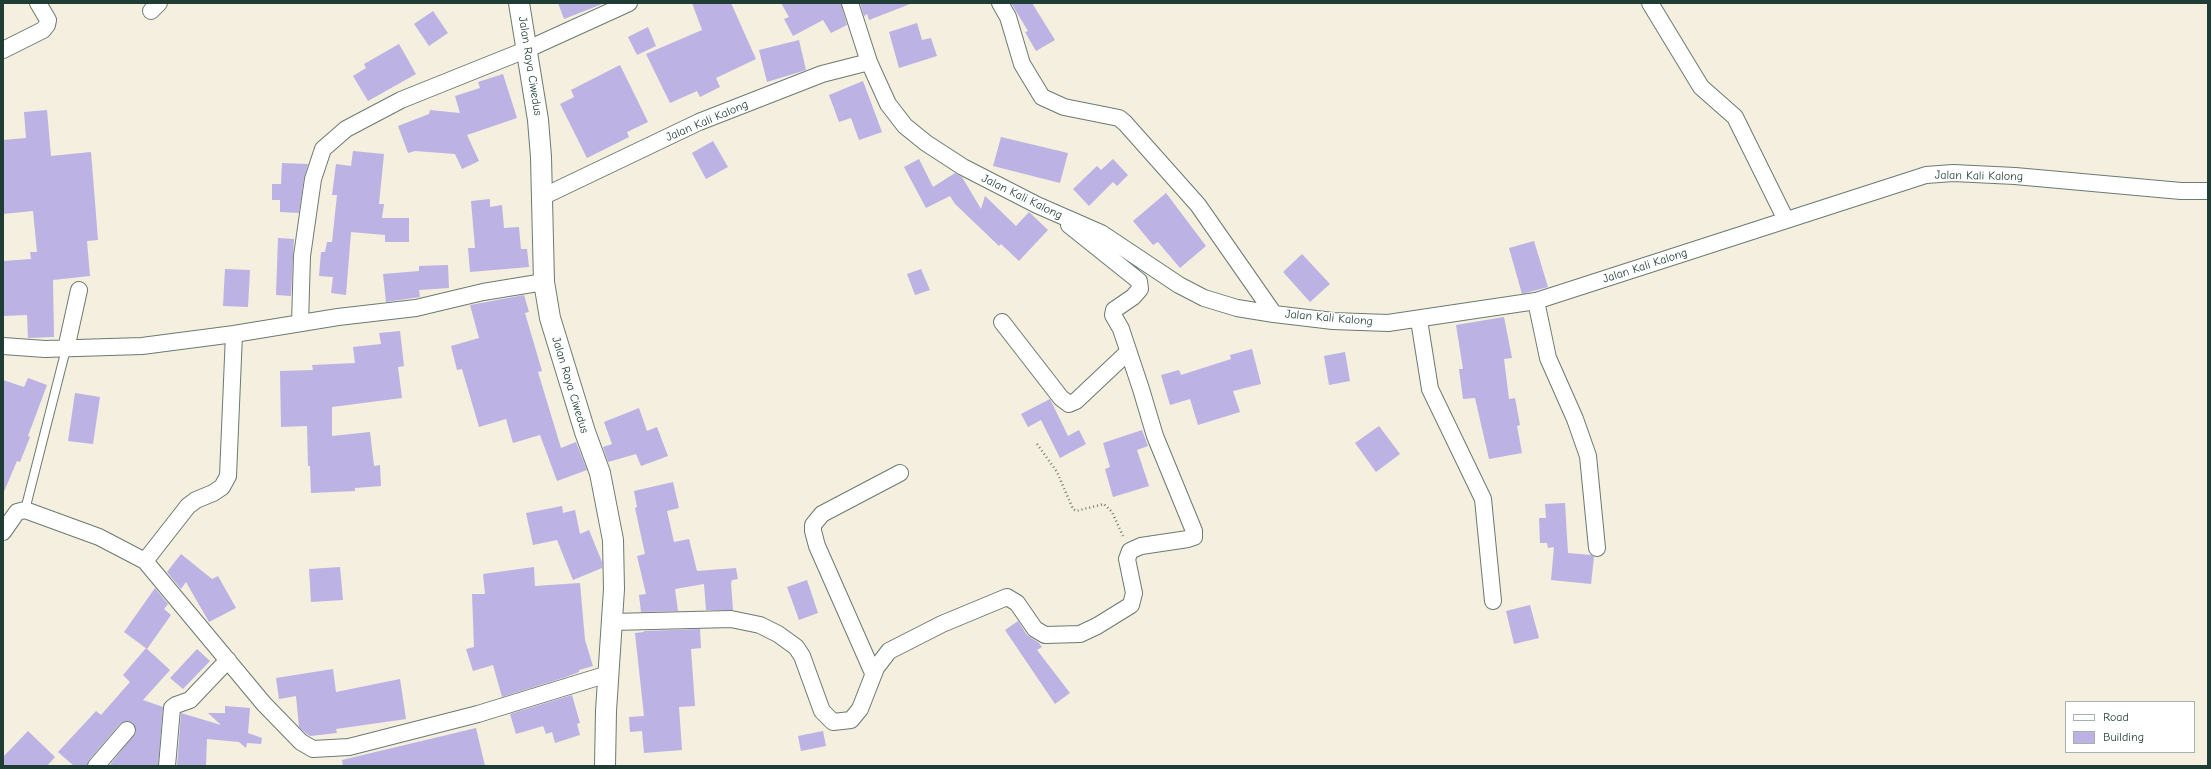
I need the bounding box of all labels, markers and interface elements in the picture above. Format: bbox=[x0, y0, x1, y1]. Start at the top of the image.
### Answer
street label: Jalan Raya Ciwedus bbox=[515, 15, 545, 117]
street label: Jalan Kali Kalong bbox=[664, 97, 750, 145]
street label: Jalan Kali Kalong bbox=[1935, 168, 2023, 184]
street label: Jalan Kali Kalong bbox=[979, 171, 1065, 223]
street label: Jalan Kali Kalong bbox=[1601, 246, 1689, 286]
street label: Jalan Kali Kalong bbox=[1284, 307, 1374, 329]
street label: Jalan Raya Ciwedus bbox=[548, 335, 592, 435]
legend bbox=[2065, 701, 2195, 753]
text: Road bbox=[2103, 710, 2129, 724]
text: Building bbox=[2103, 730, 2144, 744]

